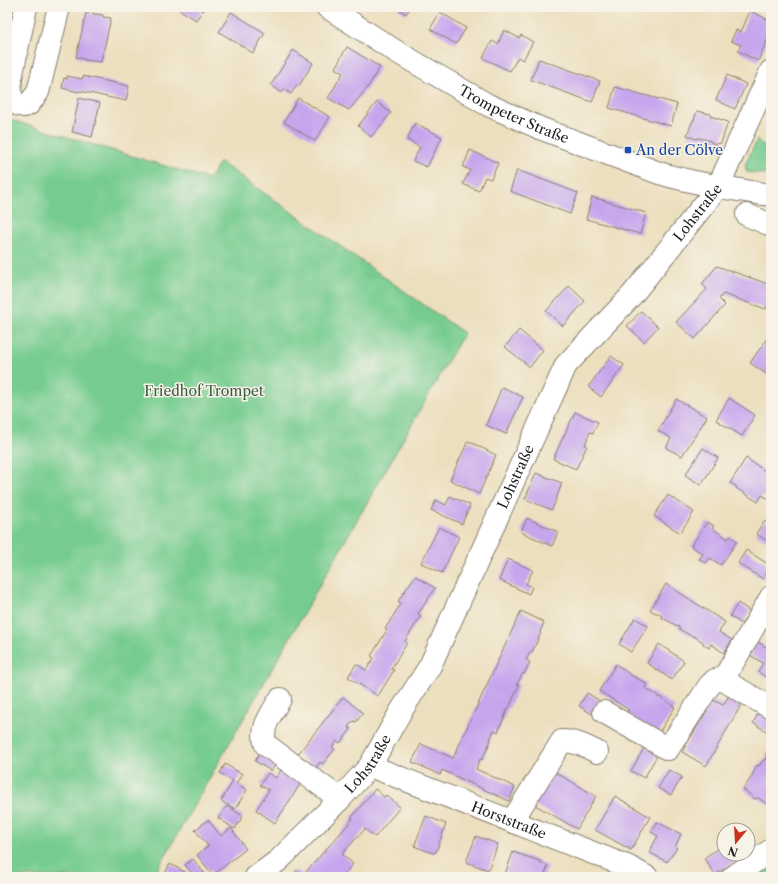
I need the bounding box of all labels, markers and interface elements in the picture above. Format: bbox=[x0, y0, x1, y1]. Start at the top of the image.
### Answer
street label: Trompeter Straße bbox=[455, 81, 572, 147]
place label: An der Cölve bbox=[635, 141, 723, 159]
marker: An der Cölve bbox=[623, 145, 633, 155]
street label: Lohstraße bbox=[669, 180, 726, 245]
park label: Friedhof Trompet bbox=[144, 382, 264, 400]
street label: Lohstraße bbox=[493, 442, 538, 511]
street label: Lohstraße bbox=[341, 731, 395, 797]
street label: Horststraße bbox=[469, 797, 549, 843]
north arrow bbox=[716, 822, 756, 862]
text: N bbox=[726, 843, 740, 860]

